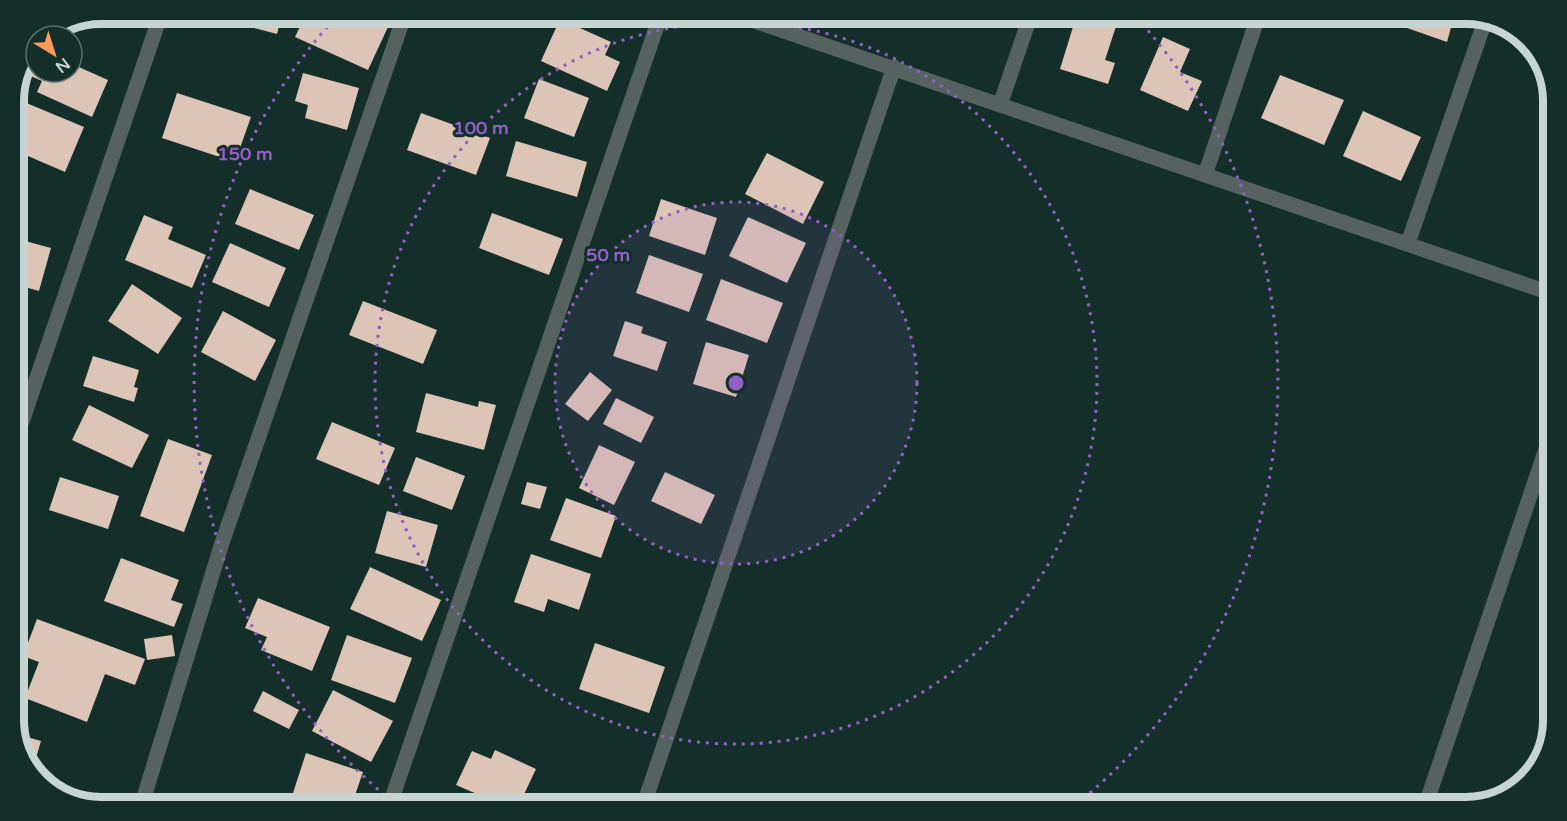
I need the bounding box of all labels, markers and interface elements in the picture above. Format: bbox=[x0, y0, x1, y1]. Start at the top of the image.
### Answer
north arrow bbox=[24, 24, 84, 84]
text: N bbox=[51, 53, 74, 77]
text: 100 m bbox=[453, 117, 509, 139]
text: 150 m bbox=[217, 143, 273, 165]
text: 50 m bbox=[586, 244, 630, 266]
centre of rings bbox=[726, 373, 746, 393]

